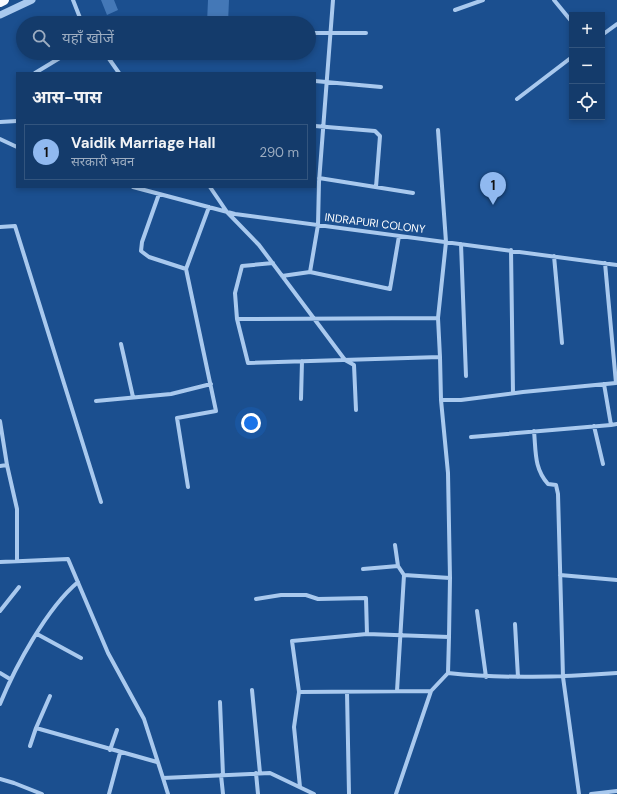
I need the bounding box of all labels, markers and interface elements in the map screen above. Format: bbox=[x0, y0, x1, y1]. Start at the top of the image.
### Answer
map controls bbox=[569, 12, 605, 120]
button: + bbox=[569, 12, 605, 48]
search box bbox=[16, 16, 316, 60]
icon: search bbox=[30, 27, 52, 49]
text: यहाँ खोजें bbox=[62, 28, 114, 48]
button: − bbox=[569, 48, 605, 84]
button: locate bbox=[569, 84, 605, 120]
text: आस-पास bbox=[32, 86, 102, 108]
text: Vaidik Marriage Hall bbox=[71, 133, 216, 153]
text: 1 bbox=[44, 144, 48, 161]
text: 290 m bbox=[260, 144, 299, 161]
text: सरकारी भवन bbox=[71, 153, 134, 170]
pin: 1 bbox=[480, 172, 506, 205]
street label: INDRAPURI COLONY bbox=[324, 210, 427, 236]
your location bbox=[241, 413, 261, 433]

